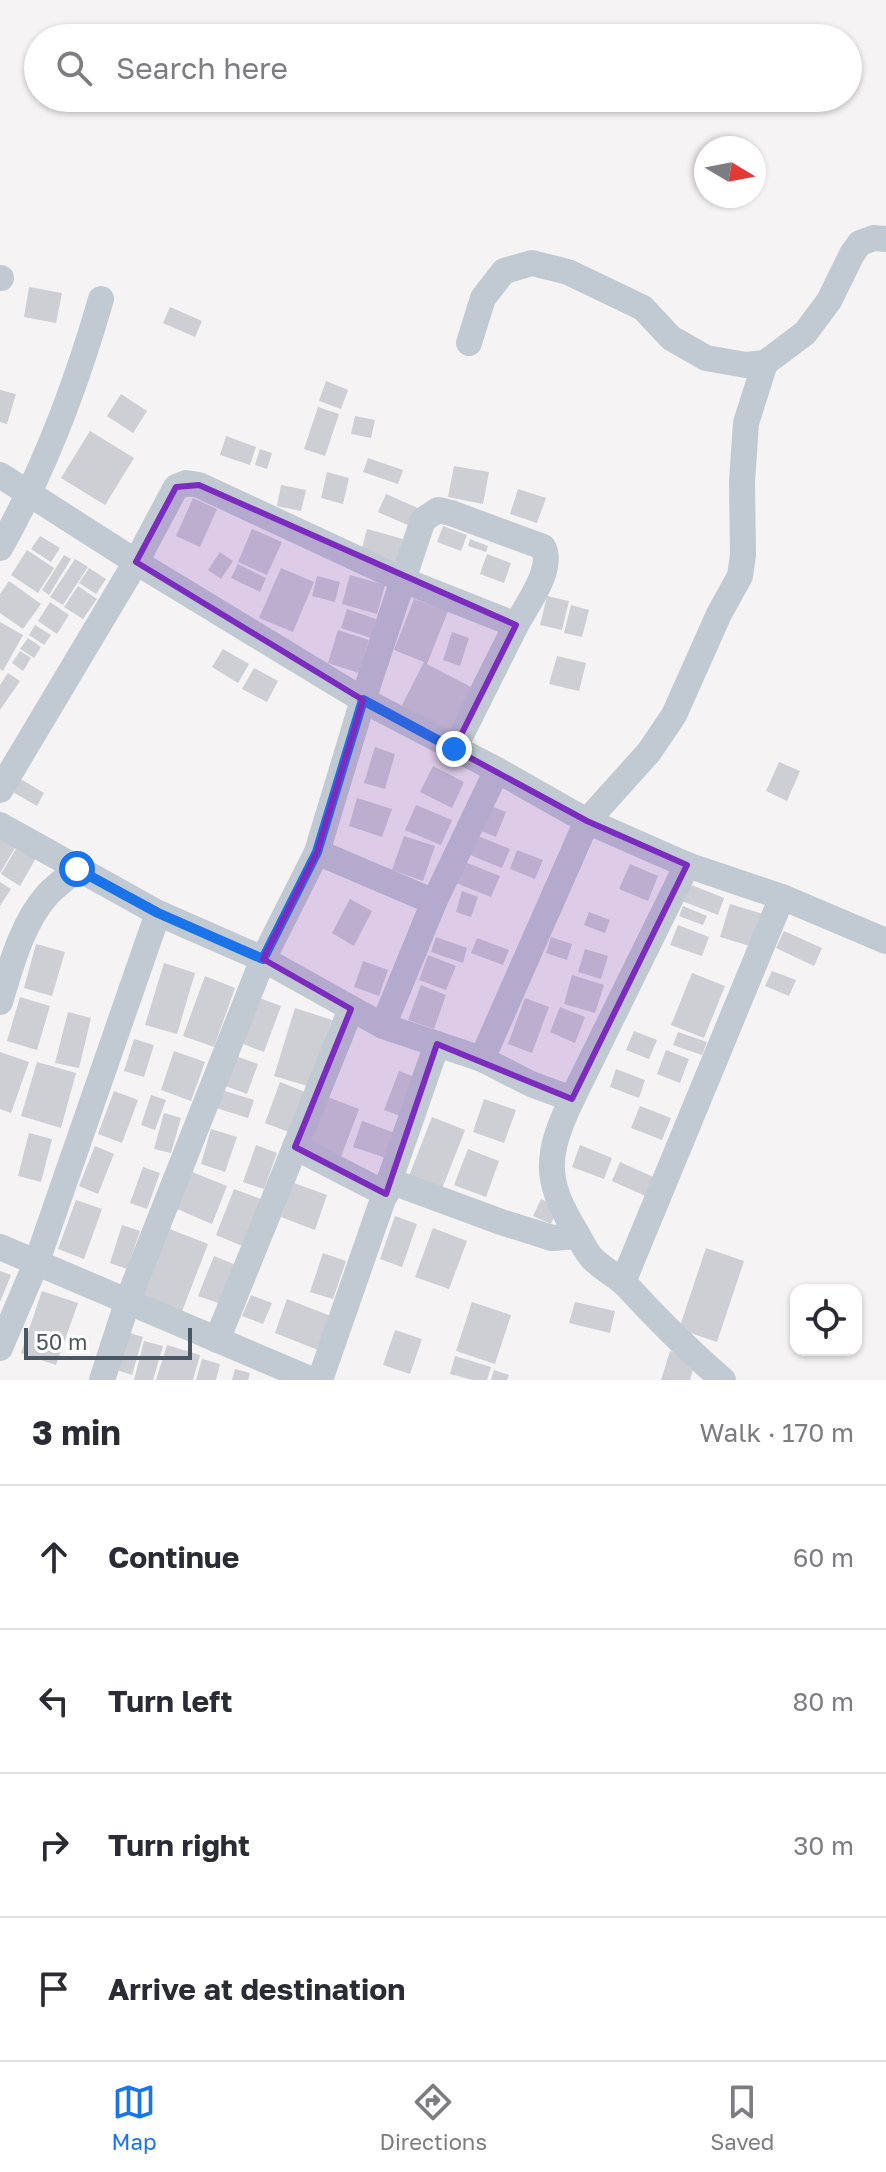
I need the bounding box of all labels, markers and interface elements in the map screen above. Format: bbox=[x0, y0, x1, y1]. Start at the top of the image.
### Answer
search box bbox=[24, 24, 862, 112]
icon: search bbox=[52, 46, 96, 90]
text: Search here bbox=[116, 50, 288, 86]
north arrow bbox=[694, 136, 766, 208]
route end bbox=[436, 731, 472, 767]
route start bbox=[59, 851, 95, 887]
map controls bbox=[790, 1284, 862, 1356]
button: locate bbox=[790, 1284, 862, 1356]
scale bar bbox=[24, 1324, 192, 1360]
text: 50 m bbox=[36, 1328, 87, 1355]
text: 3 min bbox=[32, 1412, 121, 1452]
text: Walk · 170 m bbox=[700, 1417, 854, 1448]
icon: ahead bbox=[32, 1535, 76, 1579]
text: Continue bbox=[108, 1539, 239, 1575]
text: 60 m bbox=[793, 1542, 854, 1573]
icon: left bbox=[32, 1679, 76, 1723]
text: Turn left bbox=[108, 1683, 233, 1719]
text: 80 m bbox=[793, 1686, 854, 1717]
icon: right bbox=[32, 1823, 76, 1867]
text: Turn right bbox=[108, 1827, 250, 1863]
text: 30 m bbox=[793, 1830, 854, 1861]
icon: arrive bbox=[32, 1967, 76, 2011]
text: Arrive at destination bbox=[108, 1971, 405, 2007]
tab: Map bbox=[112, 2080, 156, 2155]
tab: Directions bbox=[380, 2080, 487, 2155]
tab: Saved bbox=[710, 2080, 774, 2155]

